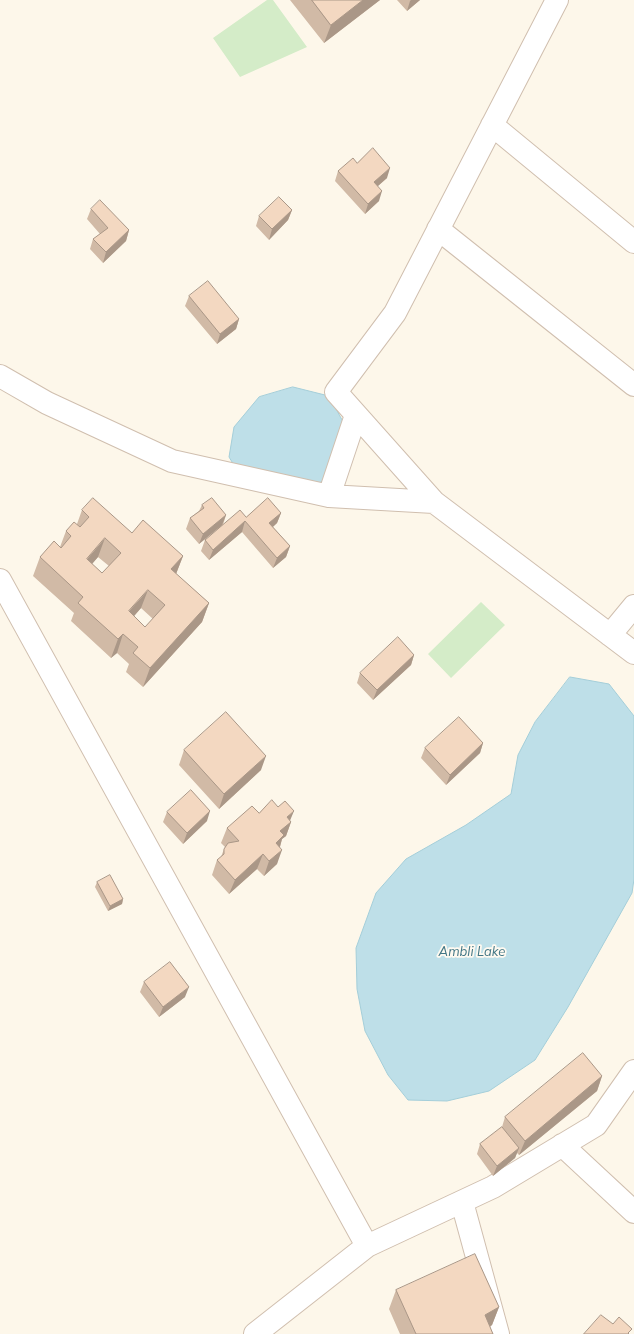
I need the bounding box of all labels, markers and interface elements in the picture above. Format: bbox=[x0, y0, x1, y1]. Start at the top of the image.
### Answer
water label: Ambli Lake bbox=[439, 944, 505, 960]

